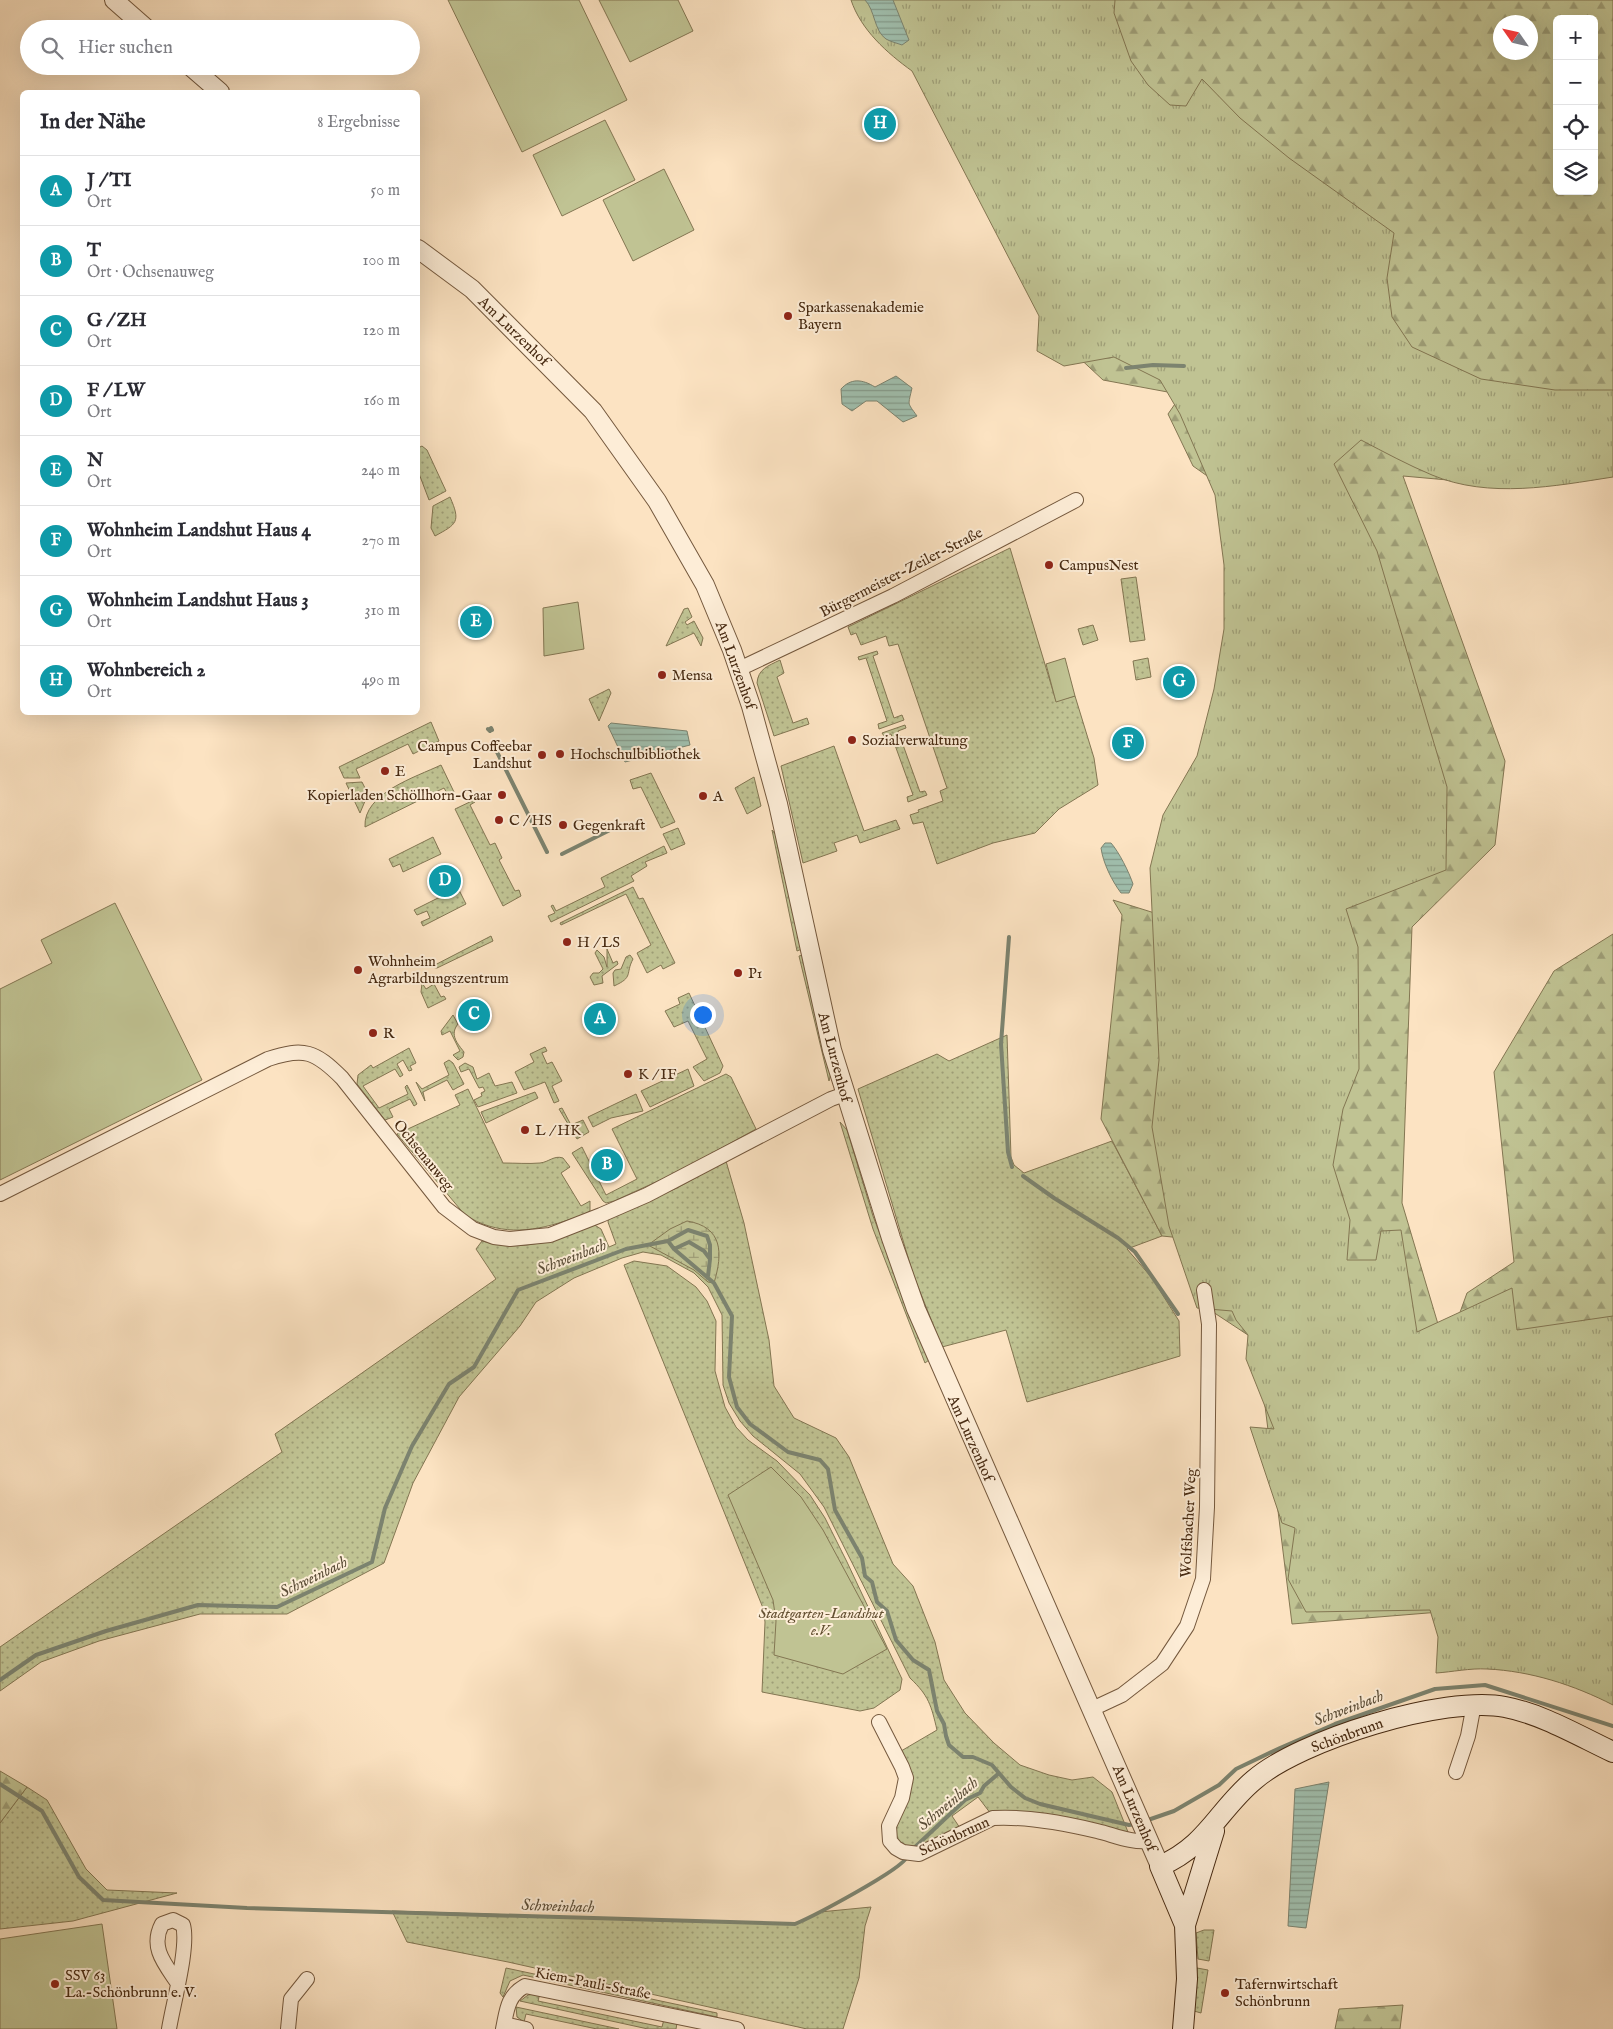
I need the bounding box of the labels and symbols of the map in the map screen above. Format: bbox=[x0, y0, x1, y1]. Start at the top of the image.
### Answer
north arrow bbox=[1493, 15, 1538, 60]
pin: H bbox=[864, 105, 896, 143]
street label: Am Lurzenhof bbox=[473, 292, 555, 372]
place label: Sparkassenakademie Bayern bbox=[798, 298, 924, 334]
marker: Sparkassenakademie Bayern bbox=[782, 310, 794, 322]
street label: Bürgermeister-Zeiler-Straße bbox=[817, 523, 986, 622]
place label: CampusNest bbox=[1059, 556, 1139, 575]
marker: CampusNest bbox=[1043, 559, 1055, 571]
pin: E bbox=[460, 603, 492, 641]
street label: Am Lurzenhof bbox=[710, 618, 761, 714]
pin: G bbox=[1163, 663, 1195, 701]
place label: Mensa bbox=[672, 666, 713, 685]
marker: Mensa bbox=[656, 669, 668, 681]
pin: F bbox=[1112, 724, 1144, 762]
place label: Sozialverwaltung bbox=[862, 731, 968, 750]
marker: Sozialverwaltung bbox=[846, 734, 858, 746]
place label: Campus Coffeebar Landshut bbox=[417, 737, 532, 773]
place label: Hochschulbibliothek bbox=[570, 745, 702, 764]
marker: Hochschulbibliothek bbox=[554, 748, 566, 760]
marker: Campus Coffeebar Landshut bbox=[536, 749, 548, 761]
place label: E bbox=[395, 762, 405, 781]
marker: E bbox=[379, 765, 391, 777]
place label: Kopierladen Schöllhorn-Gaar bbox=[307, 786, 492, 805]
place label: A bbox=[712, 787, 724, 806]
marker: Kopierladen Schöllhorn-Gaar bbox=[496, 789, 508, 801]
marker: A bbox=[697, 790, 709, 802]
place label: C / HS bbox=[509, 811, 552, 830]
marker: C / HS bbox=[493, 814, 505, 826]
place label: Gegenkraft bbox=[573, 816, 645, 835]
marker: Gegenkraft bbox=[557, 819, 569, 831]
pin: D bbox=[429, 862, 461, 900]
place label: H / LS bbox=[577, 933, 620, 952]
marker: H / LS bbox=[561, 936, 573, 948]
place label: Wohnheim Agrarbildungszentrum bbox=[367, 952, 509, 988]
marker: Wohnheim Agrarbildungszentrum bbox=[352, 964, 364, 976]
place label: P1 bbox=[748, 964, 762, 983]
marker: P1 bbox=[732, 967, 744, 979]
pin: C bbox=[458, 996, 490, 1034]
pin: A bbox=[584, 1000, 616, 1038]
your location bbox=[690, 1002, 716, 1028]
street label: Am Lurzenhof bbox=[813, 1009, 856, 1107]
place label: R bbox=[383, 1024, 395, 1043]
marker: R bbox=[367, 1027, 379, 1039]
place label: K / IF bbox=[638, 1065, 677, 1084]
marker: K / IF bbox=[622, 1068, 634, 1080]
street label: Ochsenauweg bbox=[389, 1116, 459, 1195]
place label: L / HK bbox=[535, 1121, 581, 1140]
marker: L / HK bbox=[519, 1124, 531, 1136]
pin: B bbox=[591, 1146, 623, 1184]
water label: Schweinbach bbox=[534, 1235, 610, 1280]
street label: Am Lurzenhof bbox=[943, 1391, 999, 1487]
street label: Wolfsbacher Weg bbox=[1176, 1467, 1201, 1578]
water label: Schweinbach bbox=[277, 1553, 351, 1603]
park label: Stadtgarten-Landshut e.V. bbox=[758, 1604, 885, 1640]
water label: Schweinbach bbox=[1311, 1686, 1387, 1731]
street label: Schönbrunn bbox=[1309, 1714, 1386, 1757]
street label: Am Lurzenhof bbox=[1107, 1761, 1162, 1857]
water label: Schweinbach bbox=[914, 1773, 983, 1836]
street label: Schönbrunn bbox=[916, 1812, 992, 1860]
water label: Schweinbach bbox=[521, 1896, 595, 1918]
street label: Kiem-Pauli-Straße bbox=[533, 1963, 653, 2004]
place label: SSV 63 La.-Schönbrunn e. V. bbox=[65, 1966, 197, 2002]
place label: Tafernwirtschaft Schönbrunn bbox=[1235, 1975, 1338, 2011]
marker: SSV 63 La.-Schönbrunn e. V. bbox=[49, 1978, 61, 1990]
marker: Tafernwirtschaft Schönbrunn bbox=[1219, 1987, 1231, 1999]

